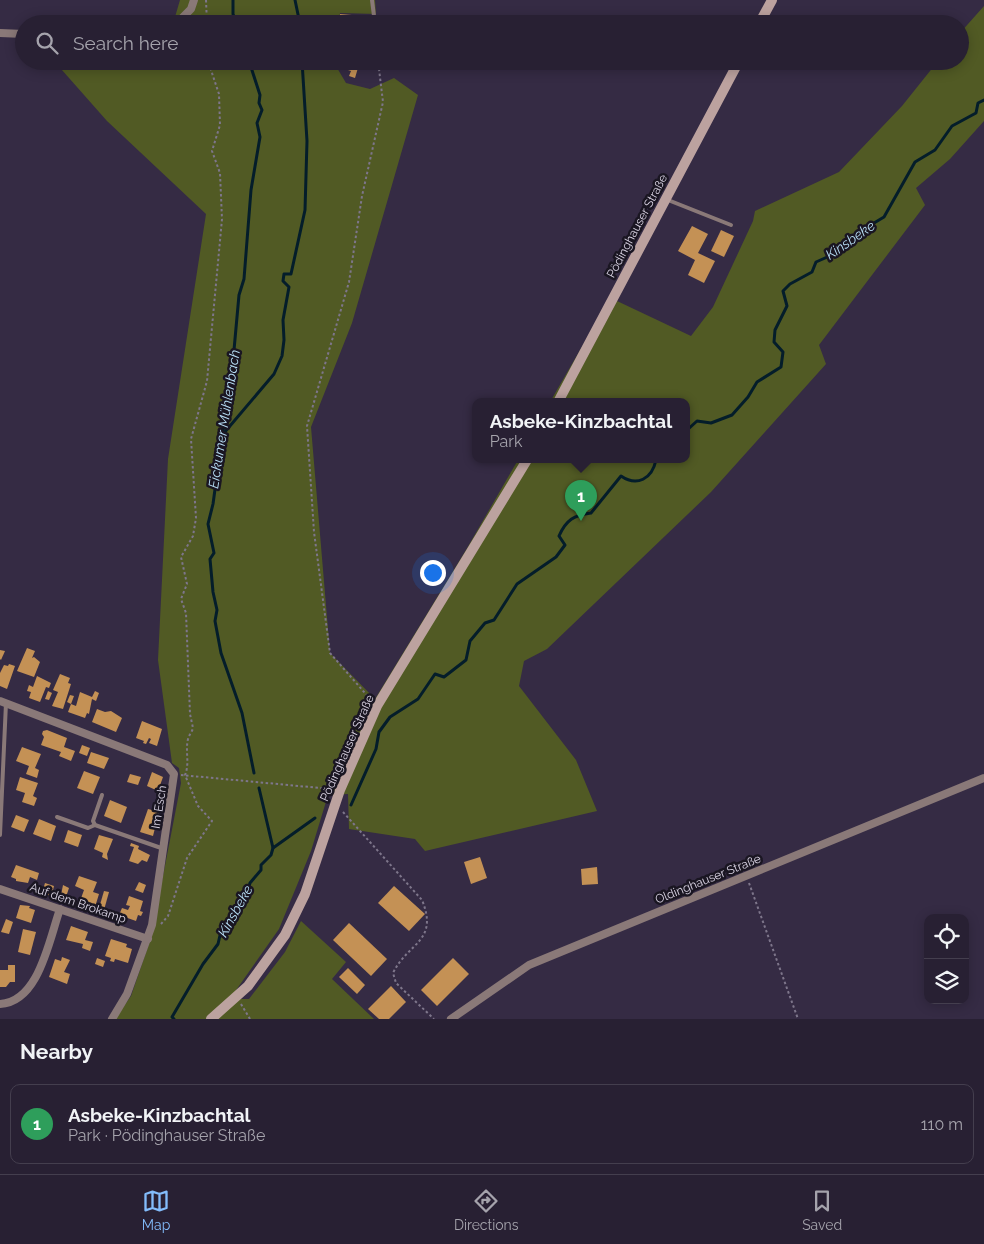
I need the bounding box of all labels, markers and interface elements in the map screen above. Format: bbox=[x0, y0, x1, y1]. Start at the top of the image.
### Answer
search box bbox=[15, 15, 969, 70]
icon: search bbox=[33, 29, 61, 57]
text: Search here bbox=[73, 32, 179, 54]
street label: Pödinghauser Straße bbox=[604, 172, 670, 280]
water label: Kinsbeke bbox=[822, 217, 878, 263]
water label: Eickumer Mühlenbach bbox=[205, 348, 243, 489]
popup bbox=[472, 398, 690, 463]
text: Asbeke-Kinzbachtal bbox=[490, 410, 672, 432]
text: Park bbox=[490, 432, 522, 451]
pin: 1 bbox=[565, 480, 597, 521]
your location bbox=[420, 560, 446, 586]
street label: Pödinghauser Straße bbox=[317, 693, 377, 803]
street label: Im Esch bbox=[149, 784, 169, 830]
street label: Oldinghauser Straße bbox=[653, 851, 763, 907]
street label: Auf dem Brokamp bbox=[28, 880, 128, 926]
water label: Kinsbeke bbox=[214, 882, 256, 940]
map controls bbox=[924, 914, 969, 1004]
button: locate bbox=[924, 914, 969, 959]
button: layers bbox=[924, 959, 969, 1004]
text: Nearby bbox=[20, 1039, 93, 1064]
text: Asbeke-Kinzbachtal bbox=[68, 1104, 251, 1126]
text: 1 bbox=[33, 1115, 41, 1134]
text: 110 m bbox=[921, 1115, 963, 1134]
text: Park · Pödinghauser Straße bbox=[68, 1126, 265, 1145]
tab: Map bbox=[142, 1187, 170, 1233]
tab: Directions bbox=[454, 1187, 519, 1233]
tab: Saved bbox=[802, 1187, 842, 1233]

